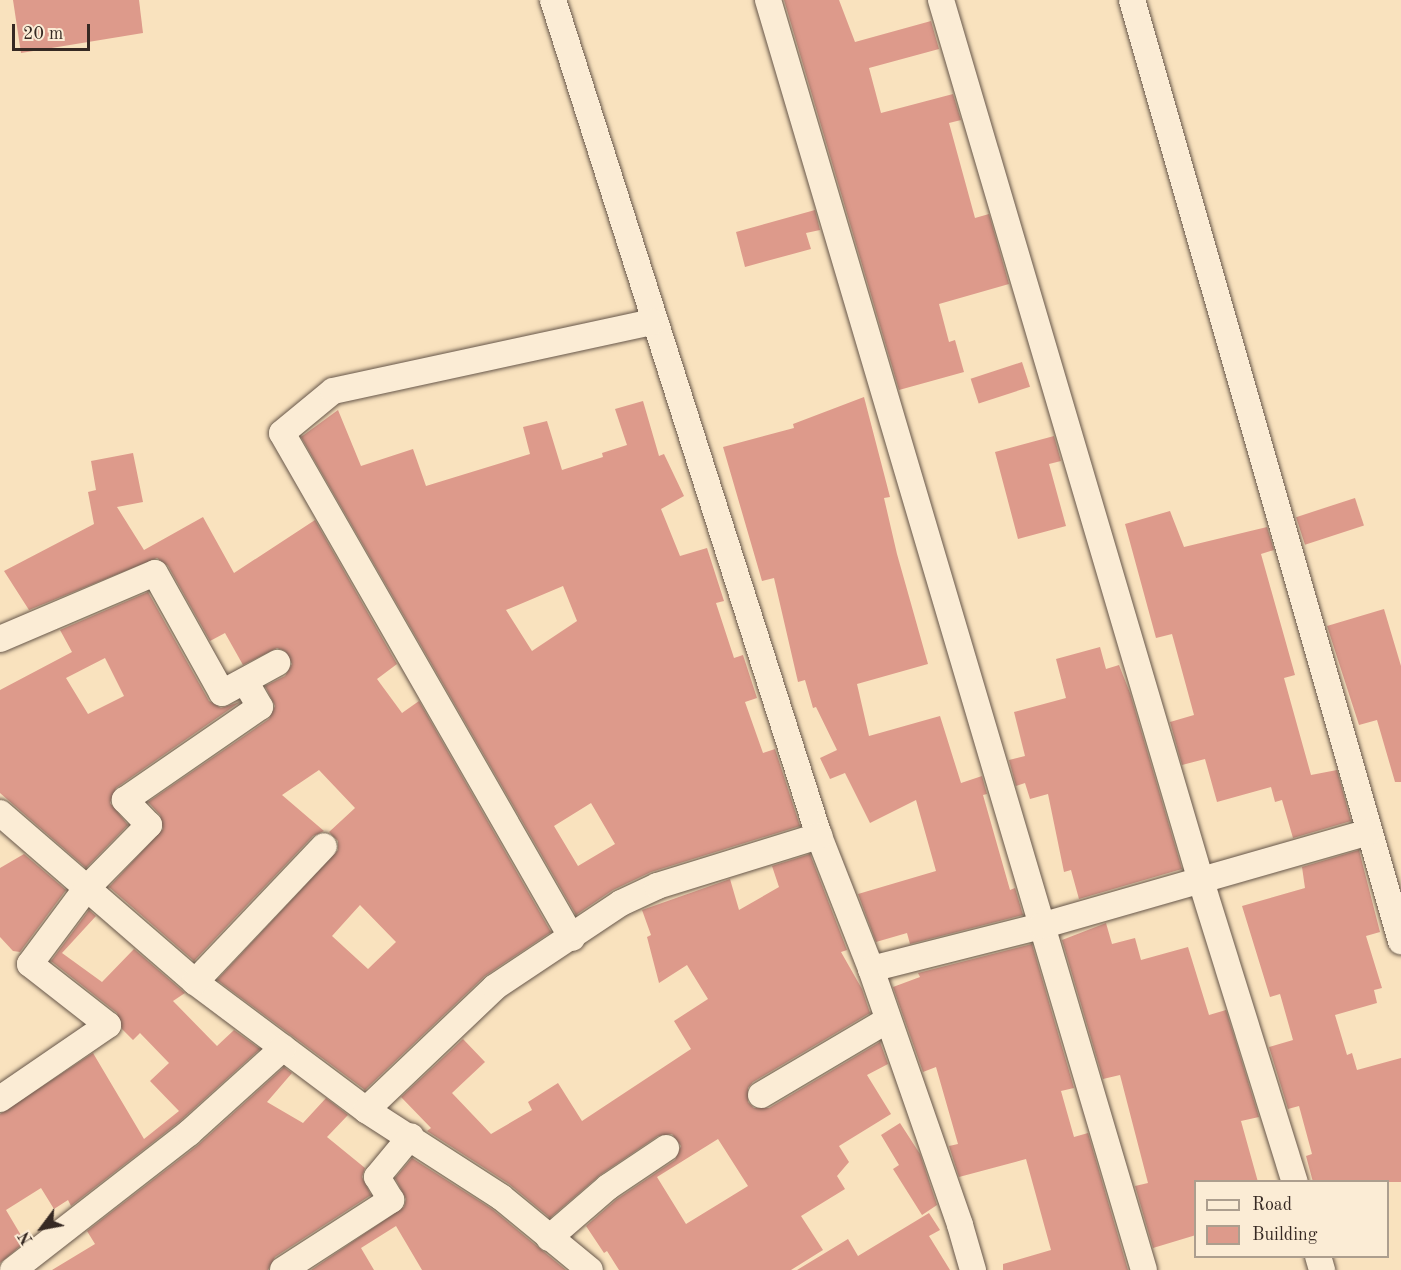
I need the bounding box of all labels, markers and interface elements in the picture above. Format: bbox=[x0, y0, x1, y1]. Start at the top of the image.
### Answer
scale bar bbox=[15, 12, 93, 50]
text: 20 m bbox=[23, 25, 63, 43]
legend bbox=[1194, 1180, 1389, 1258]
text: Road bbox=[1252, 1196, 1292, 1214]
north arrow bbox=[12, 1198, 72, 1258]
text: Building bbox=[1252, 1226, 1317, 1244]
text: N bbox=[17, 1228, 37, 1247]

